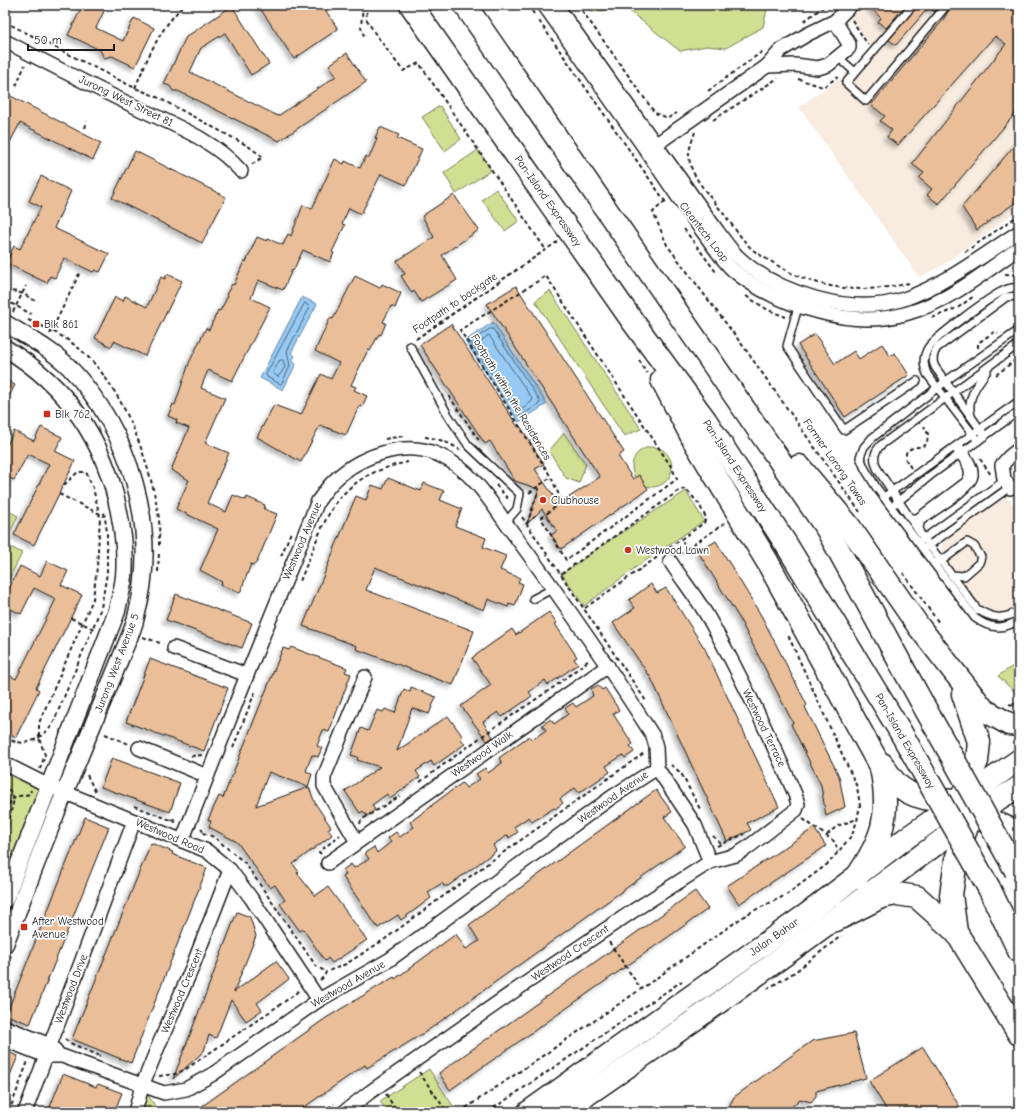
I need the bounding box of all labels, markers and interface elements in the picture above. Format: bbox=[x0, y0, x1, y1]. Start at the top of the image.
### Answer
scale bar bbox=[28, 26, 114, 52]
text: 50 m bbox=[34, 33, 62, 47]
street label: Jurong West Street 81 bbox=[77, 73, 175, 129]
street label: Pan-Island Expressway bbox=[512, 153, 584, 249]
street label: Cleantech Loop bbox=[677, 199, 732, 265]
street label: Footpath to backgate bbox=[410, 270, 500, 336]
place label: Blk 861 bbox=[44, 318, 78, 331]
marker: Blk 861 bbox=[31, 319, 41, 329]
street label: Footpath within the Residences bbox=[468, 331, 554, 463]
place label: Blk 762 bbox=[55, 408, 90, 421]
marker: Blk 762 bbox=[42, 409, 52, 419]
street label: Former Lorong Tawas bbox=[800, 416, 870, 508]
street label: Pan-Island Expressway bbox=[700, 417, 770, 515]
place label: Clubhouse bbox=[551, 494, 600, 507]
marker: Clubhouse bbox=[538, 495, 548, 505]
street label: Westwood Avenue bbox=[280, 500, 324, 582]
place label: Westwood Lawn bbox=[636, 544, 709, 557]
marker: Westwood Lawn bbox=[623, 545, 633, 555]
street label: Jurong West Avenue 5 bbox=[92, 612, 142, 714]
street label: Westwood Terrace bbox=[740, 687, 789, 769]
street label: Pan-Island Expressway bbox=[872, 691, 938, 791]
street label: Westwood Walk bbox=[449, 728, 516, 780]
street label: Westwood Avenue bbox=[575, 768, 651, 826]
street label: Westwood Road bbox=[134, 816, 206, 856]
place label: After Westwood Avenue bbox=[32, 915, 104, 941]
street label: Jalan Bahar bbox=[747, 915, 802, 959]
marker: After Westwood Avenue bbox=[19, 922, 29, 932]
street label: Westwood Crescent bbox=[529, 922, 612, 984]
street label: Westwood Crescent bbox=[158, 946, 206, 1035]
street label: Westwood Drive bbox=[52, 952, 90, 1026]
street label: Westwood Avenue bbox=[309, 957, 388, 1010]

